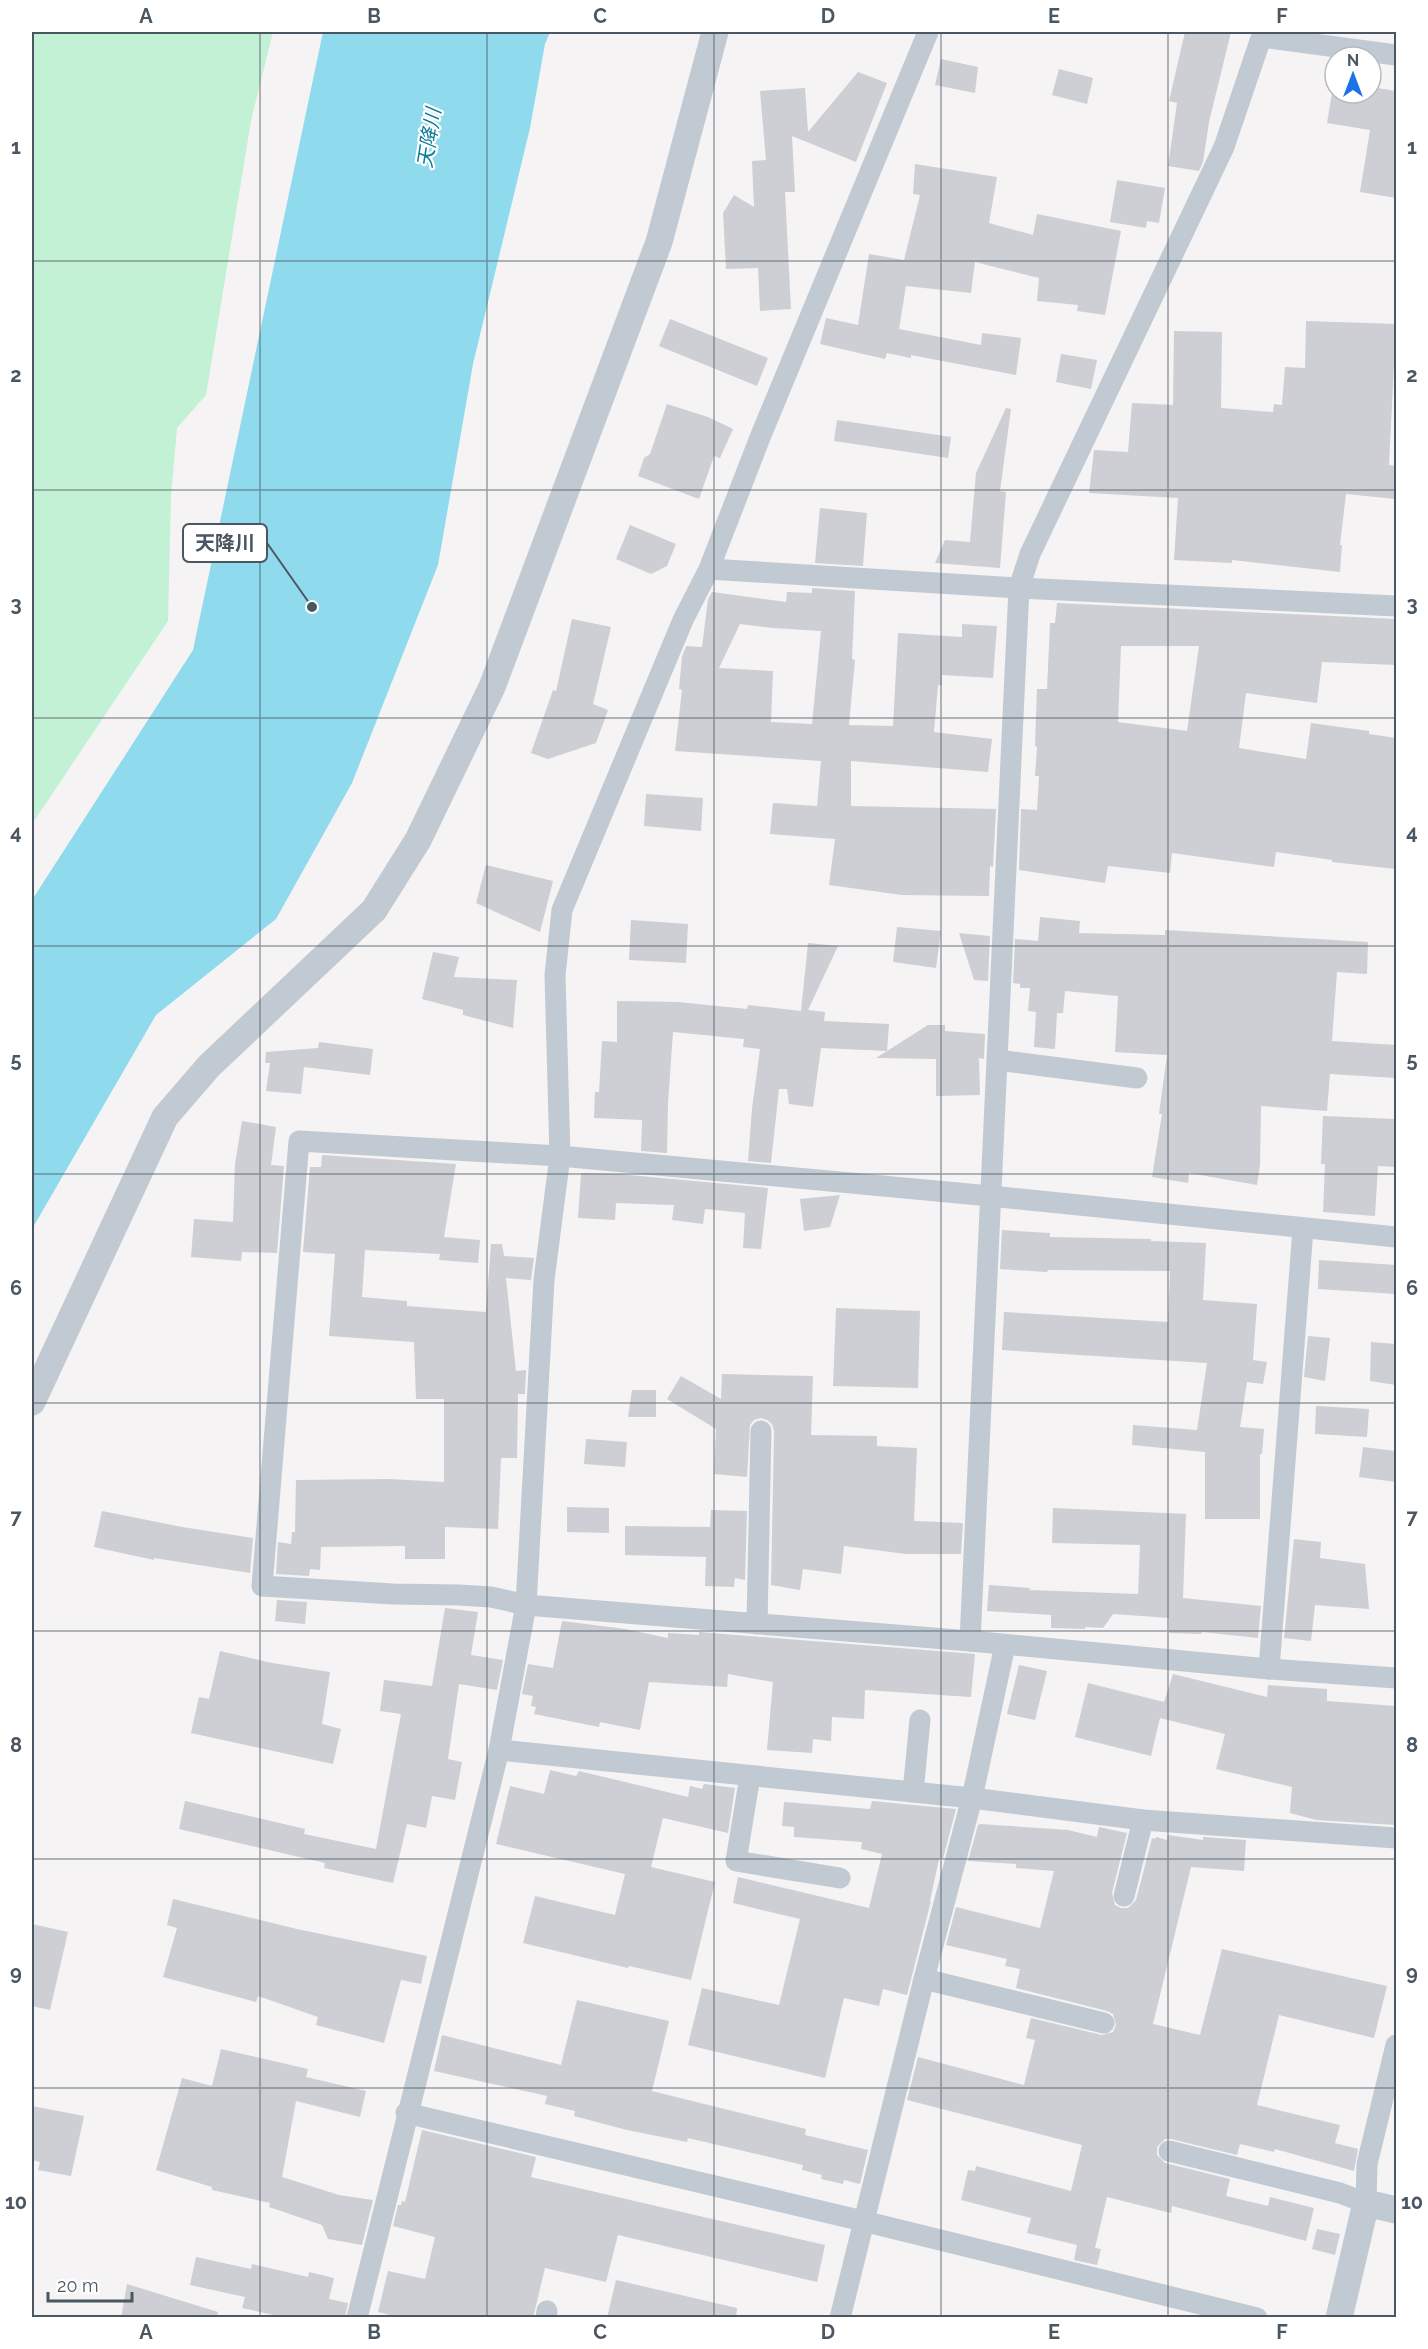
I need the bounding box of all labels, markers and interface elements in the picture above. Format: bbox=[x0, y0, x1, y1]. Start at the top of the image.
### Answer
text: A bbox=[139, 4, 153, 28]
text: B bbox=[367, 4, 381, 28]
text: C bbox=[593, 4, 607, 28]
text: D bbox=[821, 4, 835, 28]
text: E bbox=[1048, 4, 1060, 28]
text: F bbox=[1276, 4, 1288, 28]
north arrow bbox=[1323, 45, 1383, 105]
text: N bbox=[1347, 51, 1359, 70]
water label: 天降川 bbox=[412, 105, 446, 170]
text: 1 bbox=[11, 135, 21, 159]
text: 1 bbox=[1407, 135, 1417, 159]
text: 2 bbox=[10, 363, 22, 387]
text: 2 bbox=[1406, 363, 1418, 387]
callout: 天降川 bbox=[183, 524, 267, 562]
text: 天降川 bbox=[195, 531, 255, 555]
text: 3 bbox=[10, 592, 22, 616]
text: 3 bbox=[1406, 592, 1418, 616]
text: 4 bbox=[10, 820, 22, 844]
text: 4 bbox=[1406, 820, 1418, 844]
text: 5 bbox=[10, 1048, 22, 1072]
text: 5 bbox=[1406, 1048, 1418, 1072]
text: 6 bbox=[10, 1276, 22, 1300]
text: 6 bbox=[1406, 1276, 1418, 1300]
text: 7 bbox=[10, 1505, 22, 1529]
text: 7 bbox=[1406, 1505, 1418, 1529]
text: 8 bbox=[10, 1733, 22, 1757]
text: 8 bbox=[1406, 1733, 1418, 1757]
text: 9 bbox=[10, 1961, 22, 1985]
text: 9 bbox=[1406, 1961, 1418, 1985]
text: 10 bbox=[5, 2190, 27, 2214]
text: 10 bbox=[1401, 2190, 1423, 2214]
scale bar bbox=[48, 2265, 132, 2303]
text: 20 m bbox=[57, 2275, 99, 2296]
text: A bbox=[139, 2320, 153, 2344]
text: B bbox=[367, 2320, 381, 2344]
text: C bbox=[593, 2320, 607, 2344]
text: D bbox=[821, 2320, 835, 2344]
text: E bbox=[1048, 2320, 1060, 2344]
text: F bbox=[1276, 2320, 1288, 2344]

